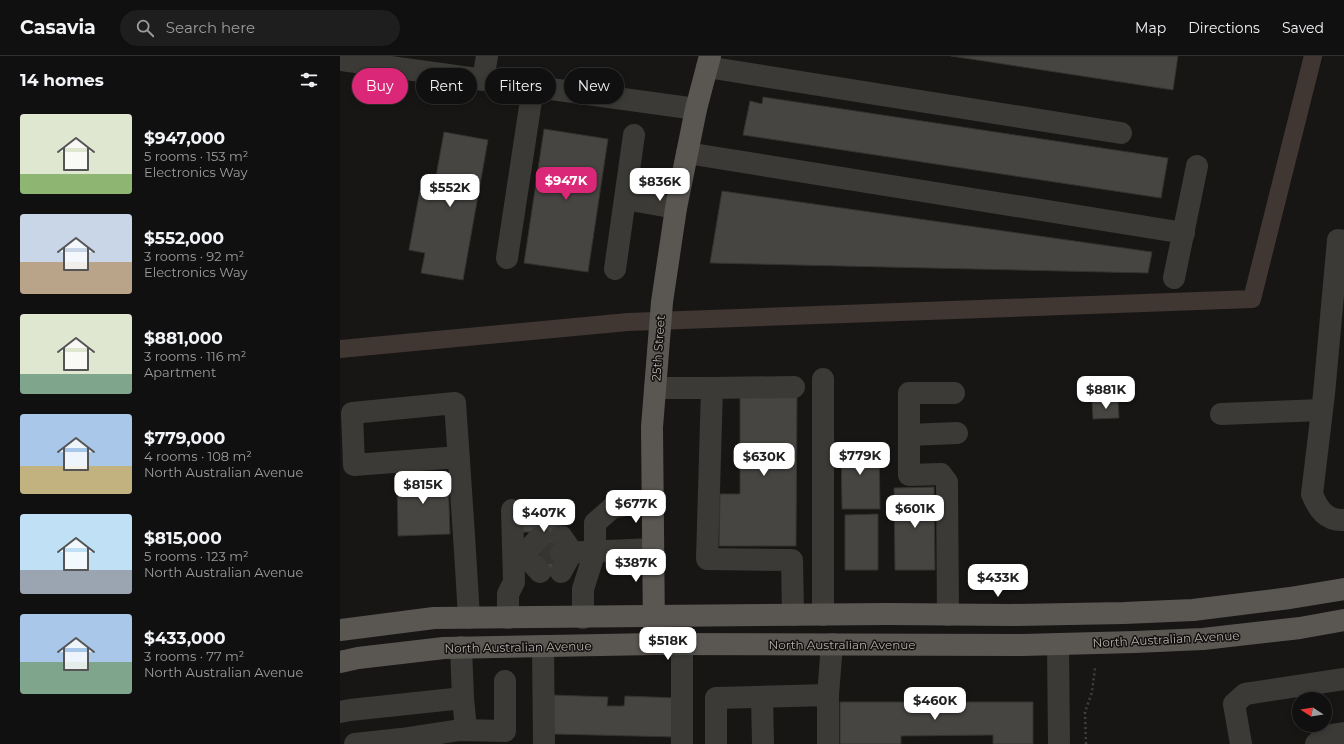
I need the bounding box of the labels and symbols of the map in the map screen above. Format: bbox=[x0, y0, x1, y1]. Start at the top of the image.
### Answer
pin: $947K bbox=[538, 167, 594, 201]
pin: $836K bbox=[632, 168, 688, 202]
pin: $552K bbox=[422, 174, 478, 208]
street label: 25th Street bbox=[648, 314, 668, 381]
pin: $881K bbox=[1078, 376, 1134, 410]
pin: $779K bbox=[832, 442, 888, 476]
pin: $630K bbox=[736, 443, 792, 477]
pin: $815K bbox=[395, 471, 451, 505]
pin: $677K bbox=[608, 490, 664, 524]
pin: $601K bbox=[887, 495, 943, 529]
pin: $407K bbox=[516, 499, 572, 533]
pin: $387K bbox=[608, 549, 664, 583]
pin: $433K bbox=[970, 564, 1026, 598]
pin: $518K bbox=[640, 627, 696, 661]
street label: North Australian Avenue bbox=[1092, 628, 1240, 650]
street label: North Australian Avenue bbox=[768, 637, 916, 652]
street label: North Australian Avenue bbox=[444, 638, 592, 656]
pin: $460K bbox=[907, 687, 963, 721]
north arrow bbox=[1292, 692, 1332, 732]

